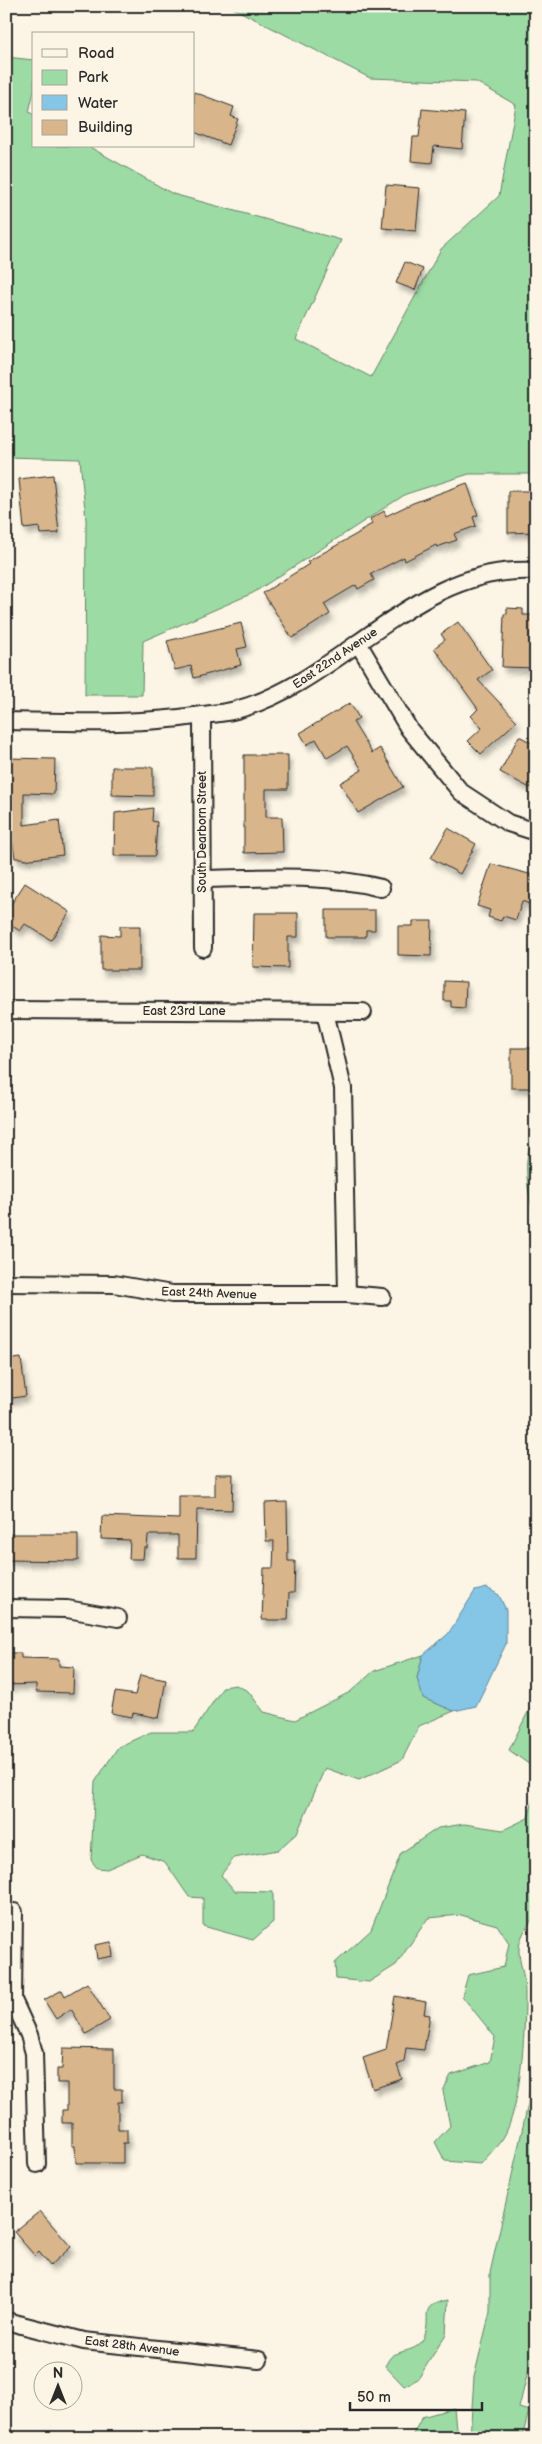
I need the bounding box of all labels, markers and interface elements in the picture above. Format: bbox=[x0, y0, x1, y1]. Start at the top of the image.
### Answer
legend bbox=[32, 32, 195, 148]
text: Road bbox=[78, 44, 114, 63]
text: Park bbox=[78, 68, 109, 87]
text: Water bbox=[78, 94, 118, 113]
text: Building bbox=[78, 118, 133, 137]
street label: East 22nd Avenue bbox=[290, 625, 380, 692]
street label: South Dearborn Street bbox=[195, 771, 210, 893]
street label: East 23rd Lane bbox=[142, 1004, 226, 1019]
street label: East 24th Avenue bbox=[161, 1284, 257, 1303]
street label: East 28th Avenue bbox=[84, 2333, 180, 2360]
north arrow bbox=[32, 2362, 82, 2412]
text: N bbox=[53, 2365, 63, 2382]
scale bar bbox=[350, 2379, 482, 2411]
text: 50 m bbox=[357, 2388, 391, 2407]

